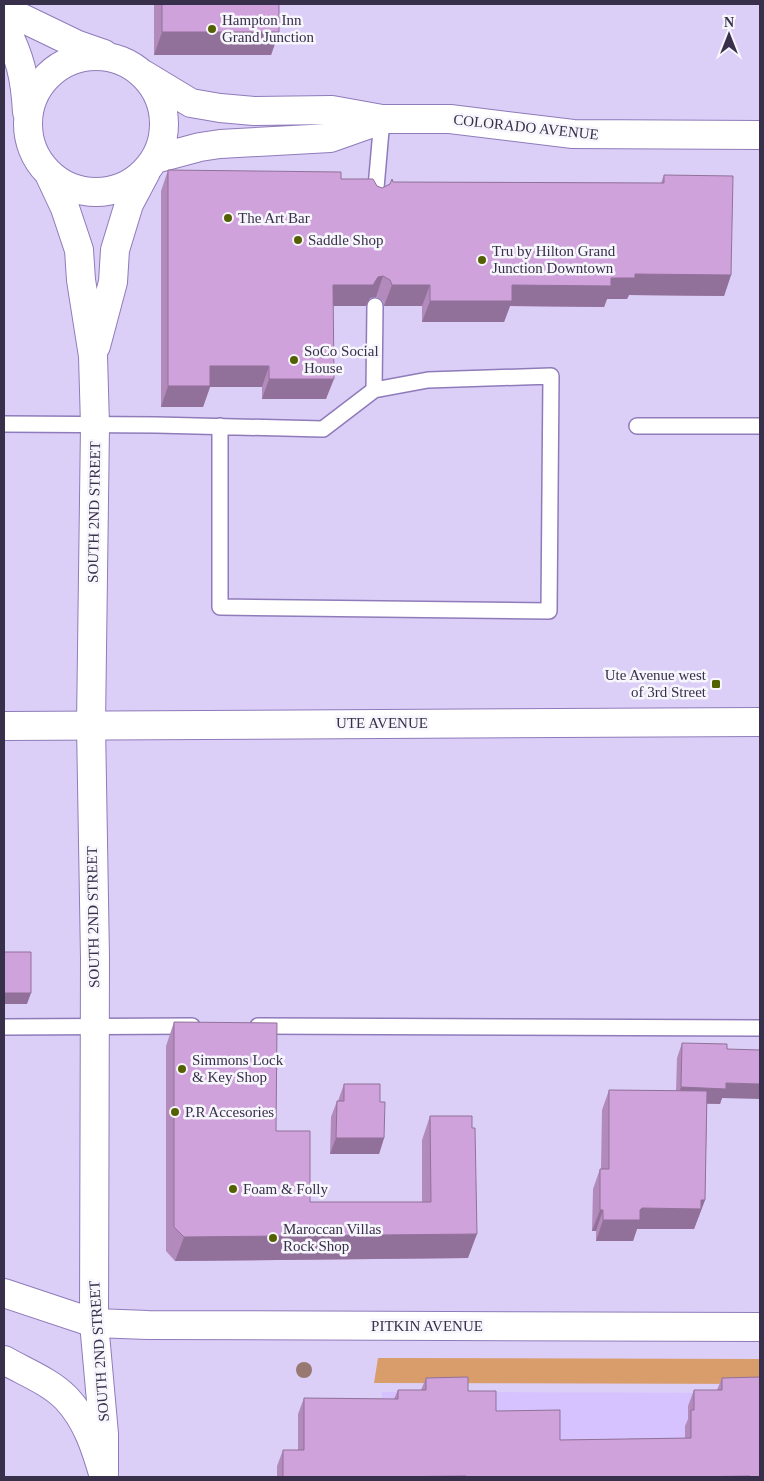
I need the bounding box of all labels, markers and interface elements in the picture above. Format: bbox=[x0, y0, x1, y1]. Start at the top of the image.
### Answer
north arrow bbox=[704, 10, 754, 60]
place label: Hampton Inn Grand Junction bbox=[222, 12, 315, 45]
text: N bbox=[724, 15, 734, 30]
marker: Hampton Inn Grand Junction bbox=[206, 23, 218, 35]
street label: COLORADO AVENUE bbox=[453, 111, 599, 143]
place label: The Art Bar bbox=[238, 210, 310, 226]
marker: The Art Bar bbox=[222, 212, 234, 224]
place label: Saddle Shop bbox=[308, 232, 383, 248]
marker: Saddle Shop bbox=[292, 234, 304, 246]
place label: Tru by Hilton Grand Junction Downtown bbox=[492, 243, 616, 276]
marker: Tru by Hilton Grand Junction Downtown bbox=[476, 254, 488, 266]
place label: SoCo Social House bbox=[304, 343, 379, 376]
marker: SoCo Social House bbox=[288, 354, 300, 366]
street label: SOUTH 2ND STREET bbox=[85, 441, 103, 583]
place label: Ute Avenue west of 3rd Street bbox=[605, 667, 707, 700]
marker: Ute Avenue west of 3rd Street bbox=[710, 678, 722, 690]
street label: UTE AVENUE bbox=[336, 715, 428, 731]
street label: SOUTH 2ND STREET bbox=[84, 846, 102, 988]
place label: Simmons Lock & Key Shop bbox=[192, 1052, 284, 1085]
marker: Simmons Lock & Key Shop bbox=[176, 1063, 188, 1075]
place label: P.R Accesories bbox=[185, 1104, 274, 1120]
marker: P.R Accesories bbox=[169, 1106, 181, 1118]
place label: Foam & Folly bbox=[243, 1181, 329, 1197]
marker: Foam & Folly bbox=[227, 1183, 239, 1195]
place label: Maroccan Villas Rock Shop bbox=[283, 1221, 382, 1254]
marker: Maroccan Villas Rock Shop bbox=[267, 1232, 279, 1244]
street label: SOUTH 2ND STREET bbox=[86, 1280, 112, 1422]
street label: PITKIN AVENUE bbox=[371, 1318, 483, 1334]

